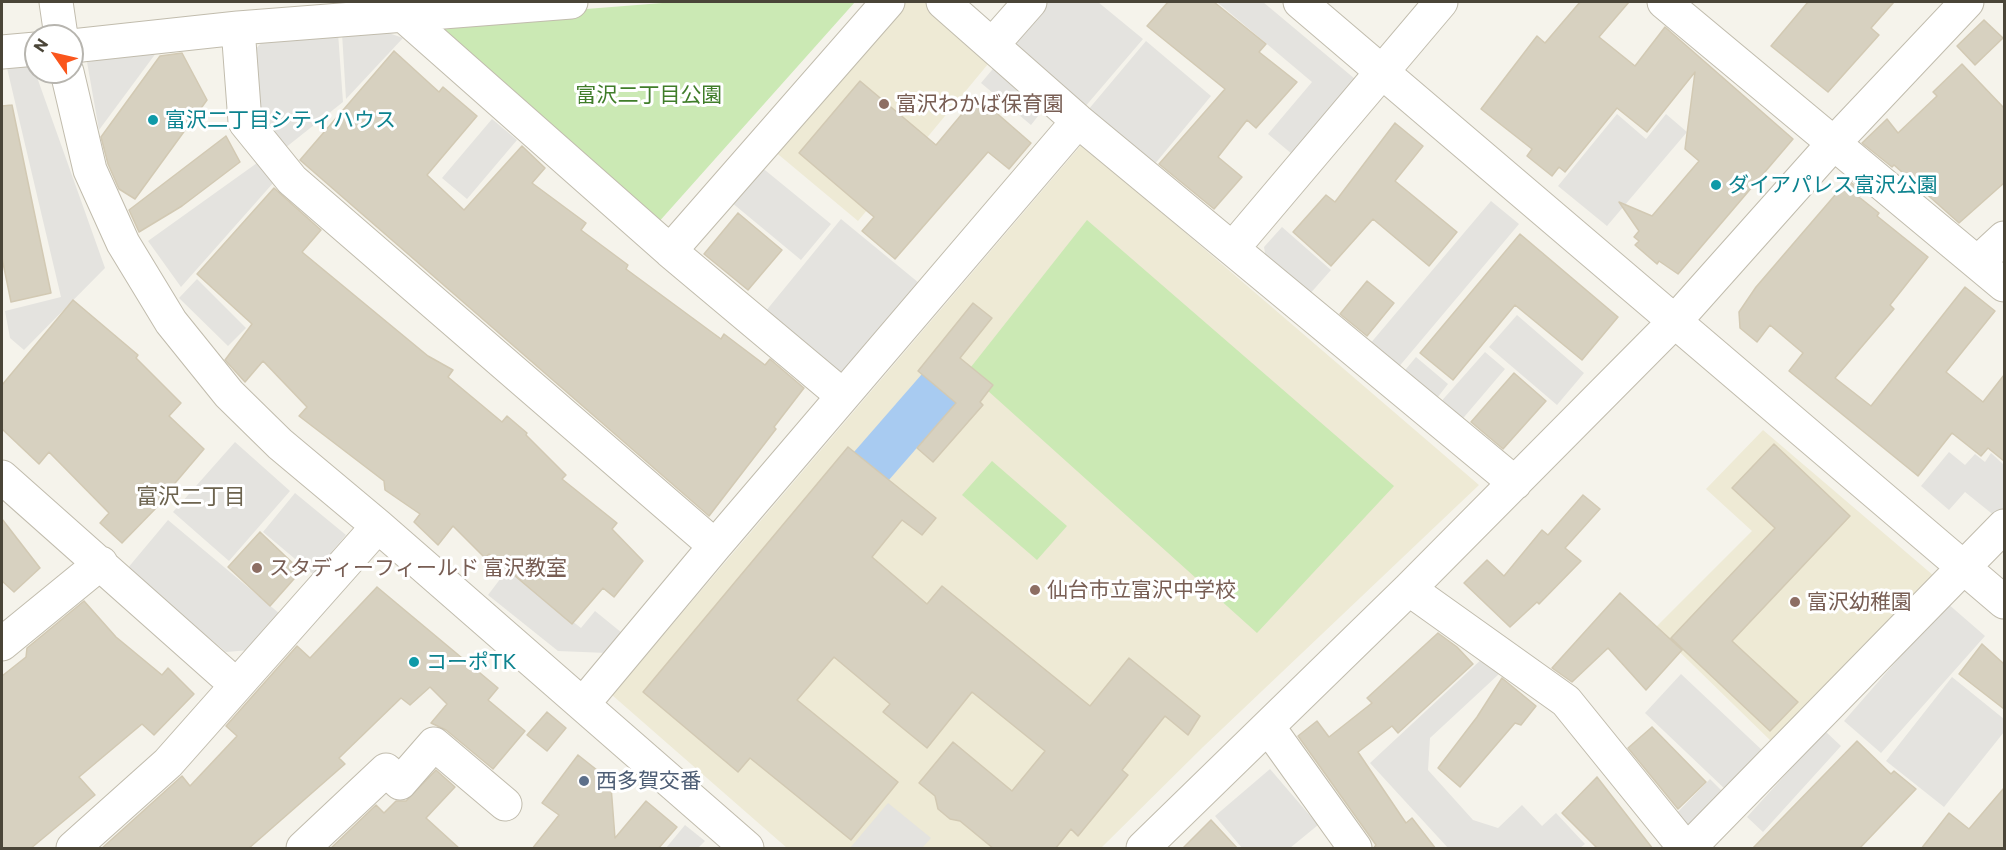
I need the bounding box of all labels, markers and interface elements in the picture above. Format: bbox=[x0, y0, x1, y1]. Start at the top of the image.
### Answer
north arrow bbox=[24, 24, 84, 84]
text: N bbox=[29, 34, 52, 55]
park label: 富沢二丁目公園 bbox=[576, 82, 722, 108]
place label: 富沢わかば保育園 bbox=[896, 91, 1064, 117]
marker: 富沢わかば保育園 bbox=[877, 97, 891, 111]
place label: 富沢二丁目シティハウス bbox=[165, 107, 396, 133]
marker: 富沢二丁目シティハウス bbox=[146, 113, 160, 127]
place label: ダイアパレス富沢公園 bbox=[1728, 172, 1938, 198]
marker: ダイアパレス富沢公園 bbox=[1709, 178, 1723, 192]
district label: 富沢二丁目 bbox=[136, 484, 246, 510]
place label: スタディーフィールド 富沢教室 bbox=[269, 555, 567, 581]
marker: スタディーフィールド 富沢教室 bbox=[250, 561, 264, 575]
place label: 仙台市立富沢中学校 bbox=[1047, 577, 1236, 603]
marker: 仙台市立富沢中学校 bbox=[1028, 583, 1042, 597]
place label: 富沢幼稚園 bbox=[1807, 589, 1912, 615]
marker: 富沢幼稚園 bbox=[1788, 595, 1802, 609]
place label: コーポTK bbox=[426, 649, 517, 675]
marker: コーポTK bbox=[407, 655, 421, 669]
place label: 西多賀交番 bbox=[596, 768, 701, 794]
marker: 西多賀交番 bbox=[577, 774, 591, 788]

